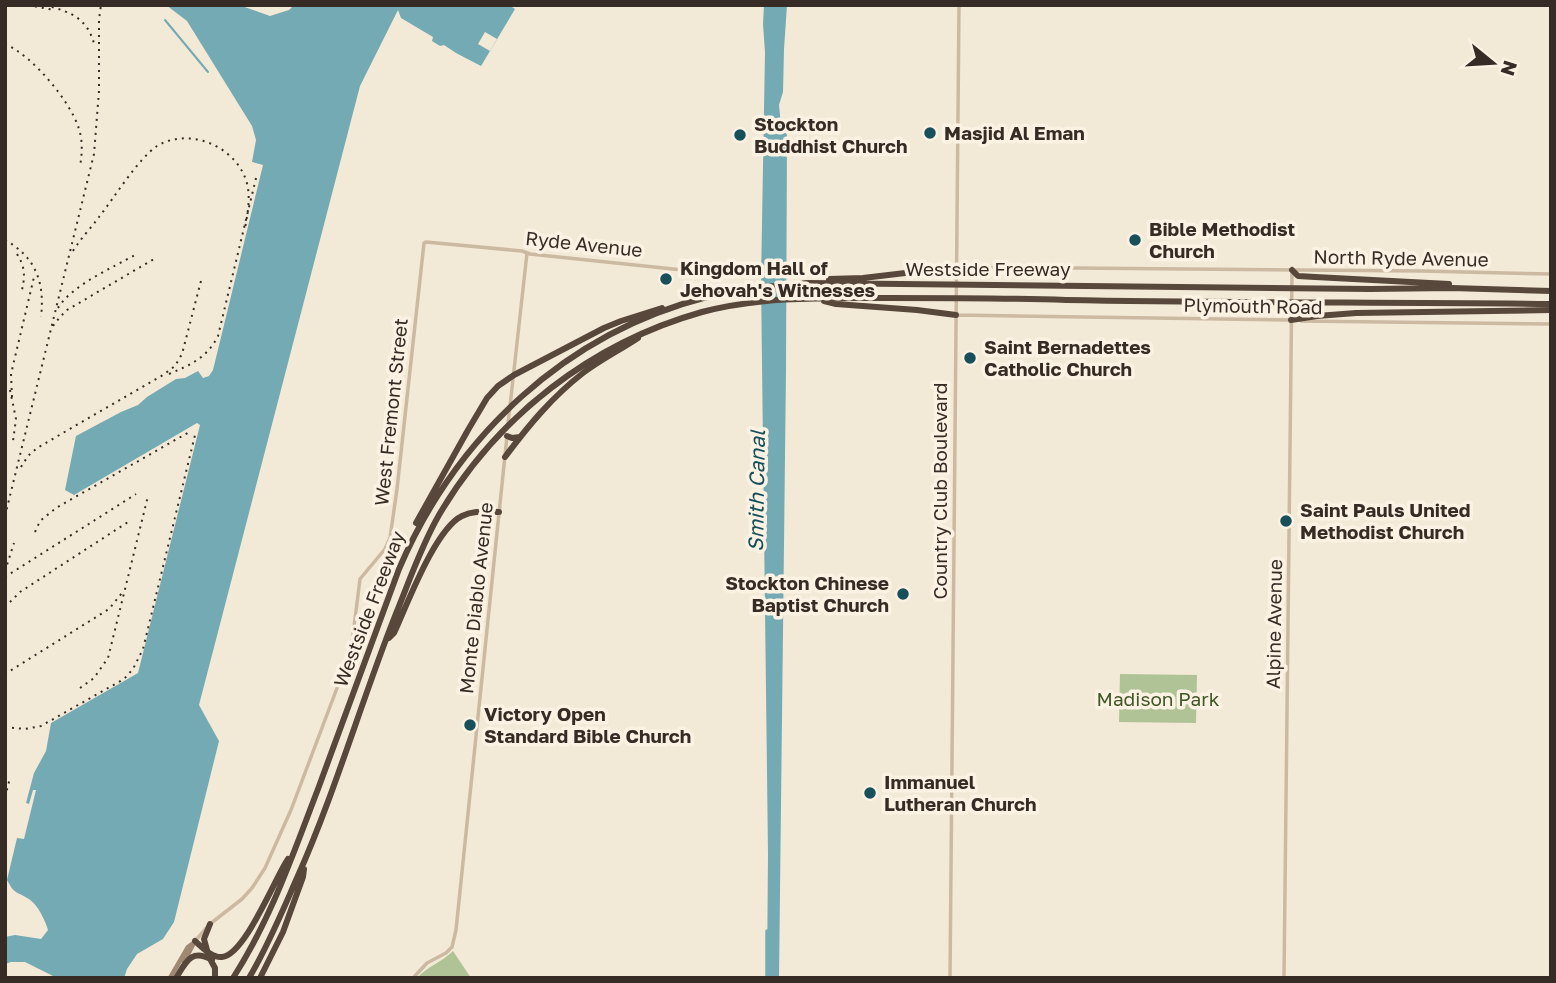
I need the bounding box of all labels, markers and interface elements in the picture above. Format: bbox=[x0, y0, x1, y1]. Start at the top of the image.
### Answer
north arrow bbox=[1458, 28, 1528, 98]
text: N bbox=[1496, 58, 1523, 79]
place label: Stockton Buddhist Church bbox=[754, 112, 908, 157]
place label: Masjid Al Eman bbox=[944, 121, 1085, 144]
marker: Masjid Al Eman bbox=[922, 125, 938, 141]
marker: Stockton Buddhist Church bbox=[732, 127, 748, 143]
place label: Bible Methodist Church bbox=[1149, 217, 1295, 262]
street label: Ryde Avenue bbox=[524, 226, 644, 261]
marker: Bible Methodist Church bbox=[1127, 232, 1143, 248]
street label: North Ryde Avenue bbox=[1313, 244, 1489, 271]
place label: Kingdom Hall of Jehovah's Witnesses bbox=[680, 256, 876, 301]
street label: Westside Freeway bbox=[905, 257, 1071, 280]
marker: Kingdom Hall of Jehovah's Witnesses bbox=[658, 271, 674, 287]
street label: Plymouth Road bbox=[1183, 293, 1323, 318]
street label: West Fremont Street bbox=[369, 317, 412, 507]
place label: Saint Bernadettes Catholic Church bbox=[984, 335, 1151, 380]
marker: Saint Bernadettes Catholic Church bbox=[962, 350, 978, 366]
street label: Country Club Boulevard bbox=[928, 382, 951, 600]
water label: Smith Canal bbox=[742, 429, 770, 552]
place label: Saint Pauls United Methodist Church bbox=[1300, 498, 1470, 543]
street label: Monte Diablo Avenue bbox=[454, 501, 497, 695]
marker: Saint Pauls United Methodist Church bbox=[1278, 513, 1294, 529]
street label: Westside Freeway bbox=[328, 527, 409, 690]
street label: Alpine Avenue bbox=[1261, 559, 1286, 689]
place label: Stockton Chinese Baptist Church bbox=[725, 571, 889, 616]
marker: Stockton Chinese Baptist Church bbox=[895, 586, 911, 602]
park label: Madison Park bbox=[1097, 687, 1220, 710]
place label: Victory Open Standard Bible Church bbox=[484, 702, 691, 747]
marker: Victory Open Standard Bible Church bbox=[462, 717, 478, 733]
place label: Immanuel Lutheran Church bbox=[884, 770, 1036, 815]
marker: Immanuel Lutheran Church bbox=[862, 785, 878, 801]

